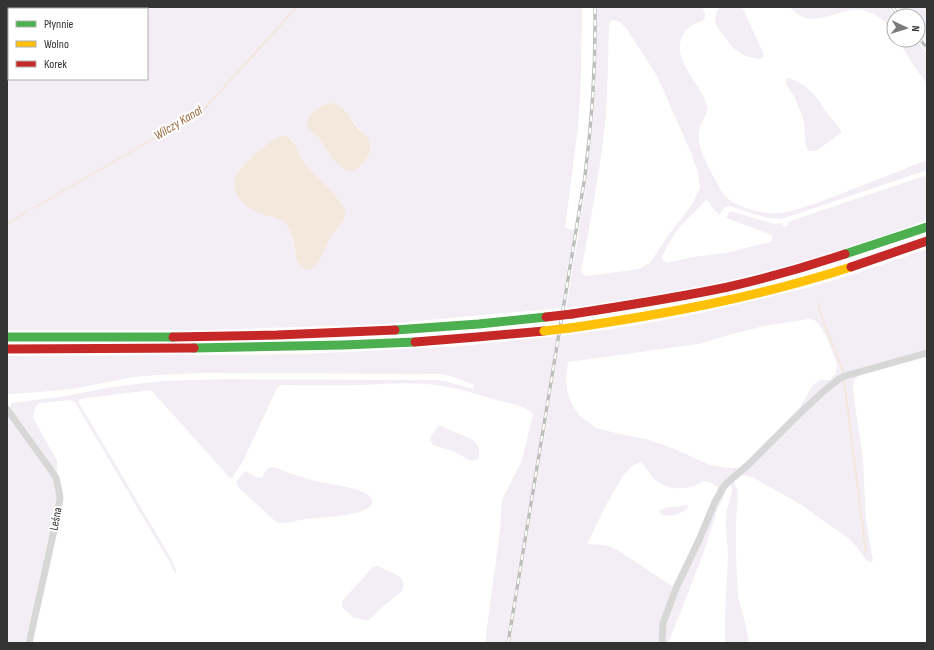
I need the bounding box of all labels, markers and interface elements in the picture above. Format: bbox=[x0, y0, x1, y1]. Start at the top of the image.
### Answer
legend bbox=[8, 8, 148, 80]
north arrow bbox=[886, 8, 926, 48]
text: Płynnie bbox=[44, 17, 74, 32]
text: N bbox=[909, 25, 922, 32]
text: Wolno bbox=[44, 37, 69, 52]
text: Korek bbox=[44, 57, 67, 72]
water label: Wilczy Kanał bbox=[151, 102, 206, 144]
street label: Leśna bbox=[46, 506, 66, 532]

